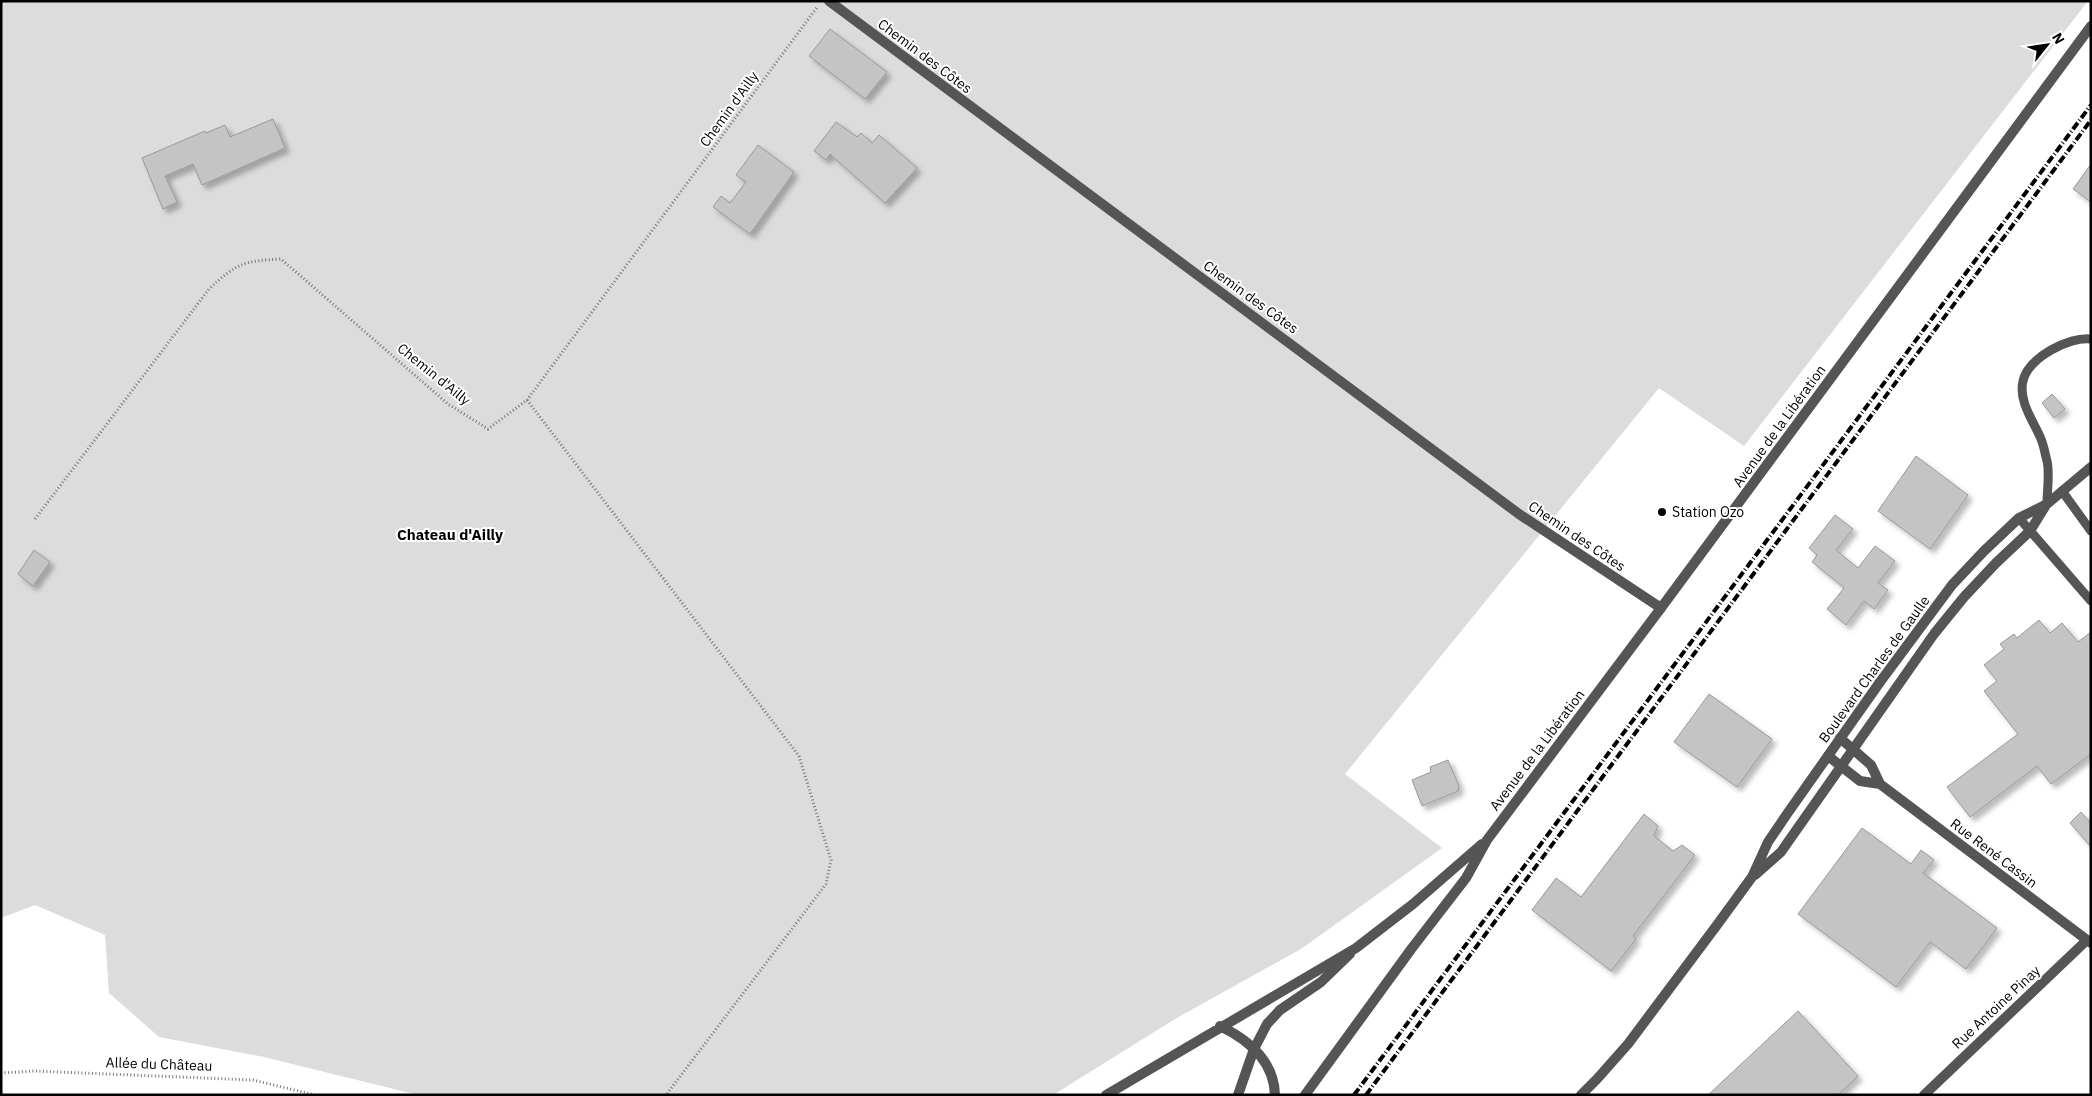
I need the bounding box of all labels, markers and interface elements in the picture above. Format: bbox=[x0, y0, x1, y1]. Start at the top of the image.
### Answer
street label: Chemin des Côtes bbox=[874, 15, 976, 97]
north arrow bbox=[2022, 20, 2072, 70]
text: N bbox=[2048, 30, 2069, 47]
street label: Chemin d'Ailly bbox=[696, 68, 762, 150]
street label: Chemin des Côtes bbox=[1200, 256, 1302, 338]
street label: Chemin d'Ailly bbox=[394, 339, 474, 409]
street label: Avenue de la Libération bbox=[1729, 361, 1829, 491]
street label: Chemin des Côtes bbox=[1525, 497, 1629, 575]
place label: Station Ozo bbox=[1672, 503, 1744, 521]
marker: Station Ozo bbox=[1656, 506, 1668, 518]
district label: Chateau d'Ailly bbox=[397, 525, 503, 544]
street label: Boulevard Charles de Gaulle bbox=[1815, 592, 1934, 746]
street label: Avenue de la Libération bbox=[1486, 686, 1588, 814]
street label: Rue René Cassin bbox=[1947, 814, 2041, 892]
street label: Rue Antoine Pinay bbox=[1948, 961, 2044, 1053]
street label: Allée du Château bbox=[105, 1053, 213, 1075]

